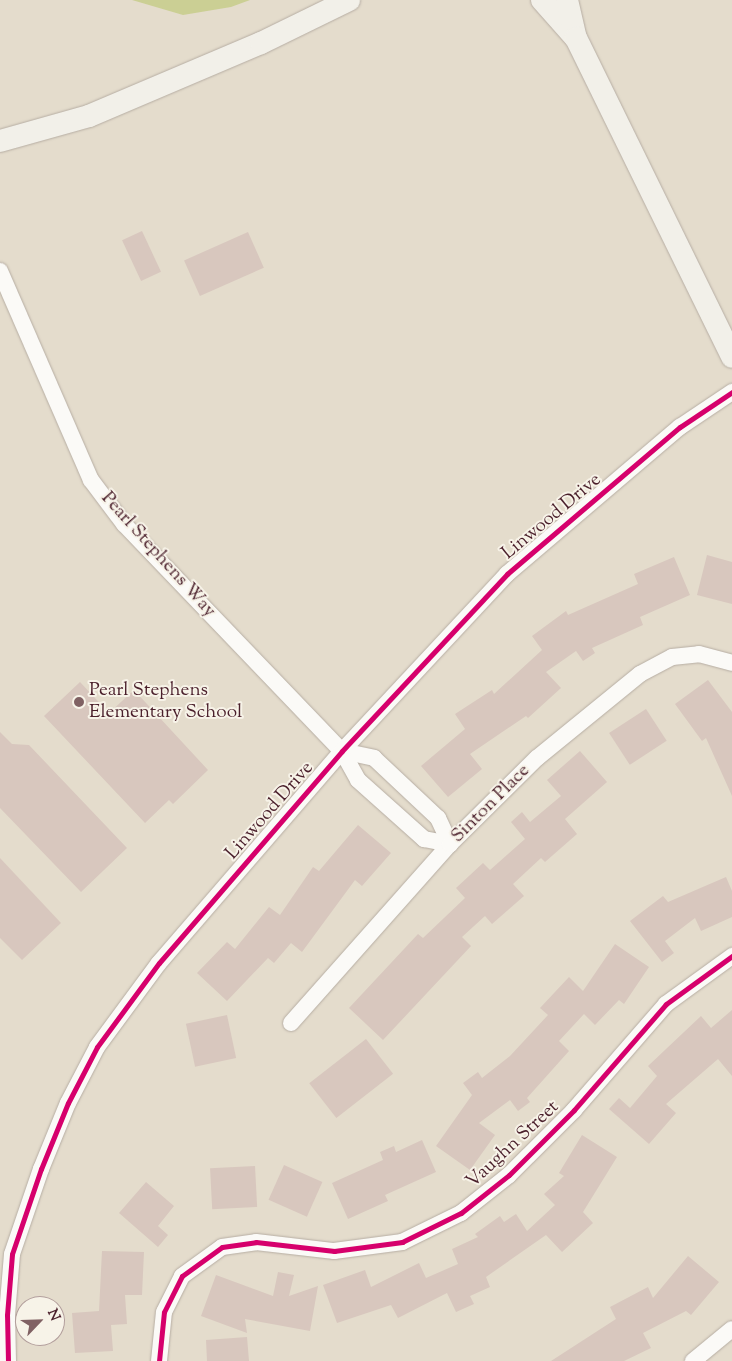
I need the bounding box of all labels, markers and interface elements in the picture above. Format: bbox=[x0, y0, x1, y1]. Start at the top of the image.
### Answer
street label: Linwood Drive bbox=[498, 469, 606, 565]
street label: Pearl Stephens Way bbox=[96, 488, 220, 622]
place label: Pearl Stephens Elementary School bbox=[89, 680, 242, 724]
marker: Pearl Stephens Elementary School bbox=[73, 696, 85, 708]
street label: Linwood Drive bbox=[221, 757, 319, 865]
street label: Sinton Place bbox=[447, 760, 535, 848]
street label: Vaughn Street bbox=[462, 1096, 564, 1194]
north arrow bbox=[15, 1296, 65, 1346]
text: N bbox=[41, 1306, 64, 1324]

